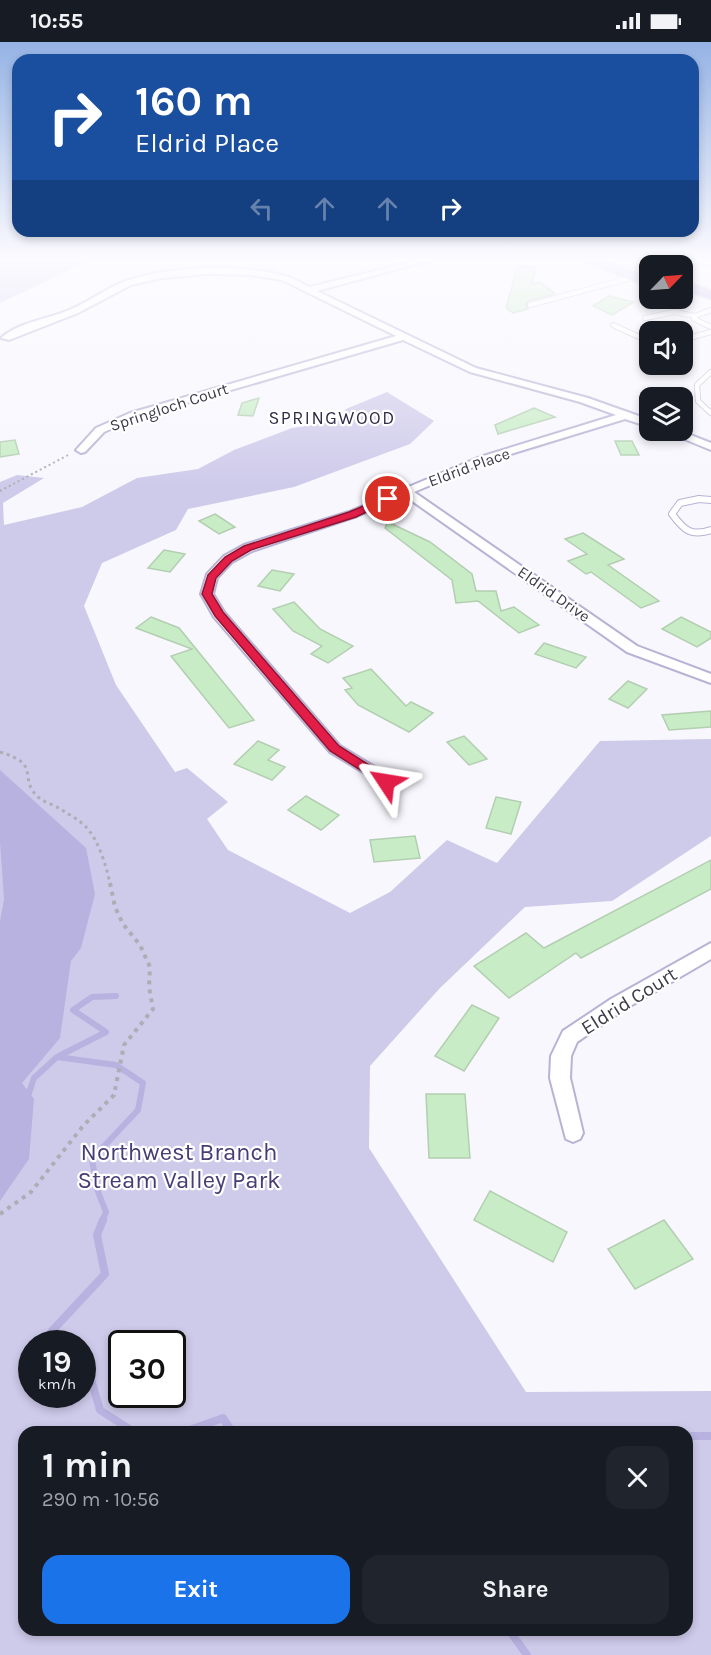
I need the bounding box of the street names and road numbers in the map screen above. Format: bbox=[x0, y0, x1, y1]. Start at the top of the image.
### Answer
street label: Springloch Court bbox=[107, 379, 231, 435]
street label: Eldrid Place bbox=[426, 443, 512, 491]
street label: Eldrid Drive bbox=[514, 562, 594, 626]
street label: Eldrid Court bbox=[577, 962, 682, 1040]

